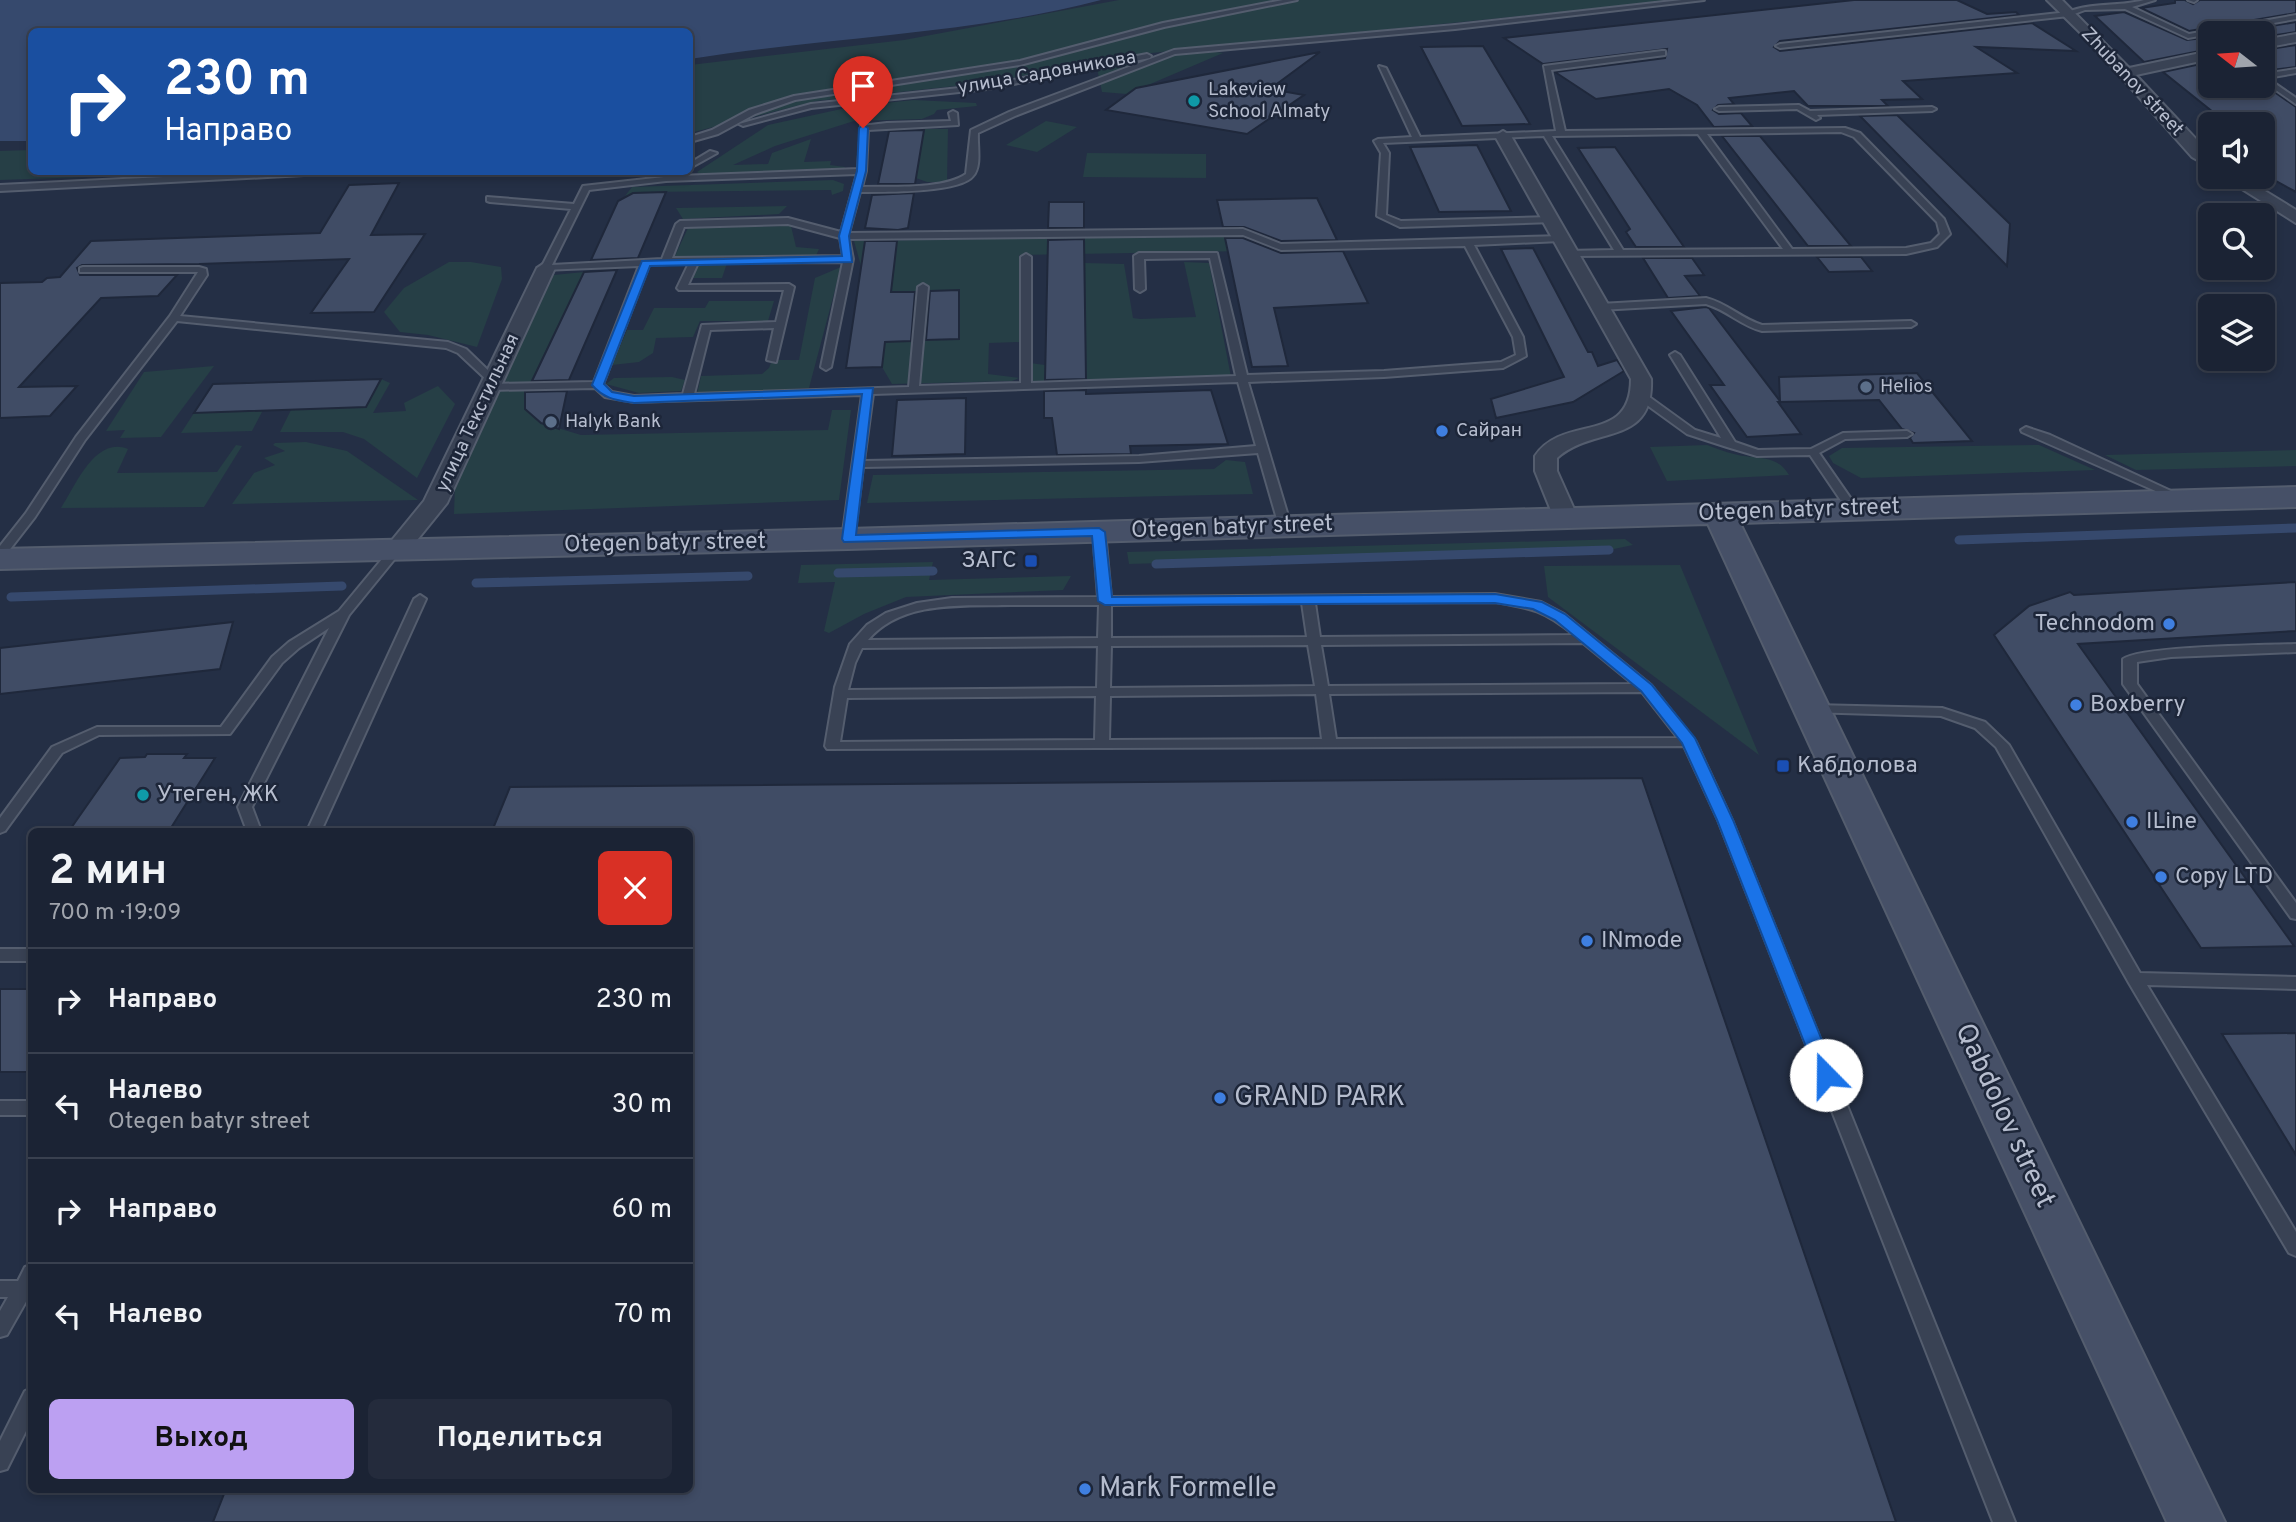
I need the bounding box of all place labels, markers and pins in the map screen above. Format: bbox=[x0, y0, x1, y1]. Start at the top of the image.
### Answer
pin bbox=[833, 56, 893, 128]
place label: Lakeview School Almaty bbox=[1208, 78, 1330, 124]
marker: Lakeview School Almaty bbox=[1186, 93, 1202, 109]
place label: Helios bbox=[1880, 375, 1933, 399]
marker: Helios bbox=[1858, 379, 1874, 395]
place label: Halyk Bank bbox=[565, 410, 661, 434]
marker: Halyk Bank bbox=[543, 414, 559, 430]
place label: Сайран bbox=[1456, 419, 1522, 443]
marker: Сайран bbox=[1434, 423, 1450, 439]
place label: ЗАГС bbox=[961, 547, 1017, 576]
marker: ЗАГС bbox=[1023, 553, 1039, 569]
place label: Technodom bbox=[2035, 610, 2155, 639]
marker: Technodom bbox=[2161, 616, 2177, 632]
place label: Boxberry bbox=[2090, 691, 2186, 720]
marker: Boxberry bbox=[2068, 697, 2084, 713]
place label: Кабдолова bbox=[1797, 752, 1918, 781]
marker: Кабдолова bbox=[1775, 758, 1791, 774]
place label: Утеген, ЖК bbox=[157, 781, 279, 810]
marker: Утеген, ЖК bbox=[135, 787, 151, 803]
place label: ILine bbox=[2146, 808, 2197, 837]
marker: ILine bbox=[2124, 814, 2140, 830]
place label: Copy LTD bbox=[2175, 863, 2273, 892]
marker: Copy LTD bbox=[2153, 869, 2169, 885]
place label: INmode bbox=[1601, 927, 1682, 956]
marker: INmode bbox=[1579, 933, 1595, 949]
place label: GRAND PARK bbox=[1234, 1080, 1405, 1116]
marker: GRAND PARK bbox=[1212, 1090, 1228, 1106]
place label: Mark Formelle bbox=[1099, 1471, 1277, 1507]
marker: Mark Formelle bbox=[1077, 1481, 1093, 1497]

